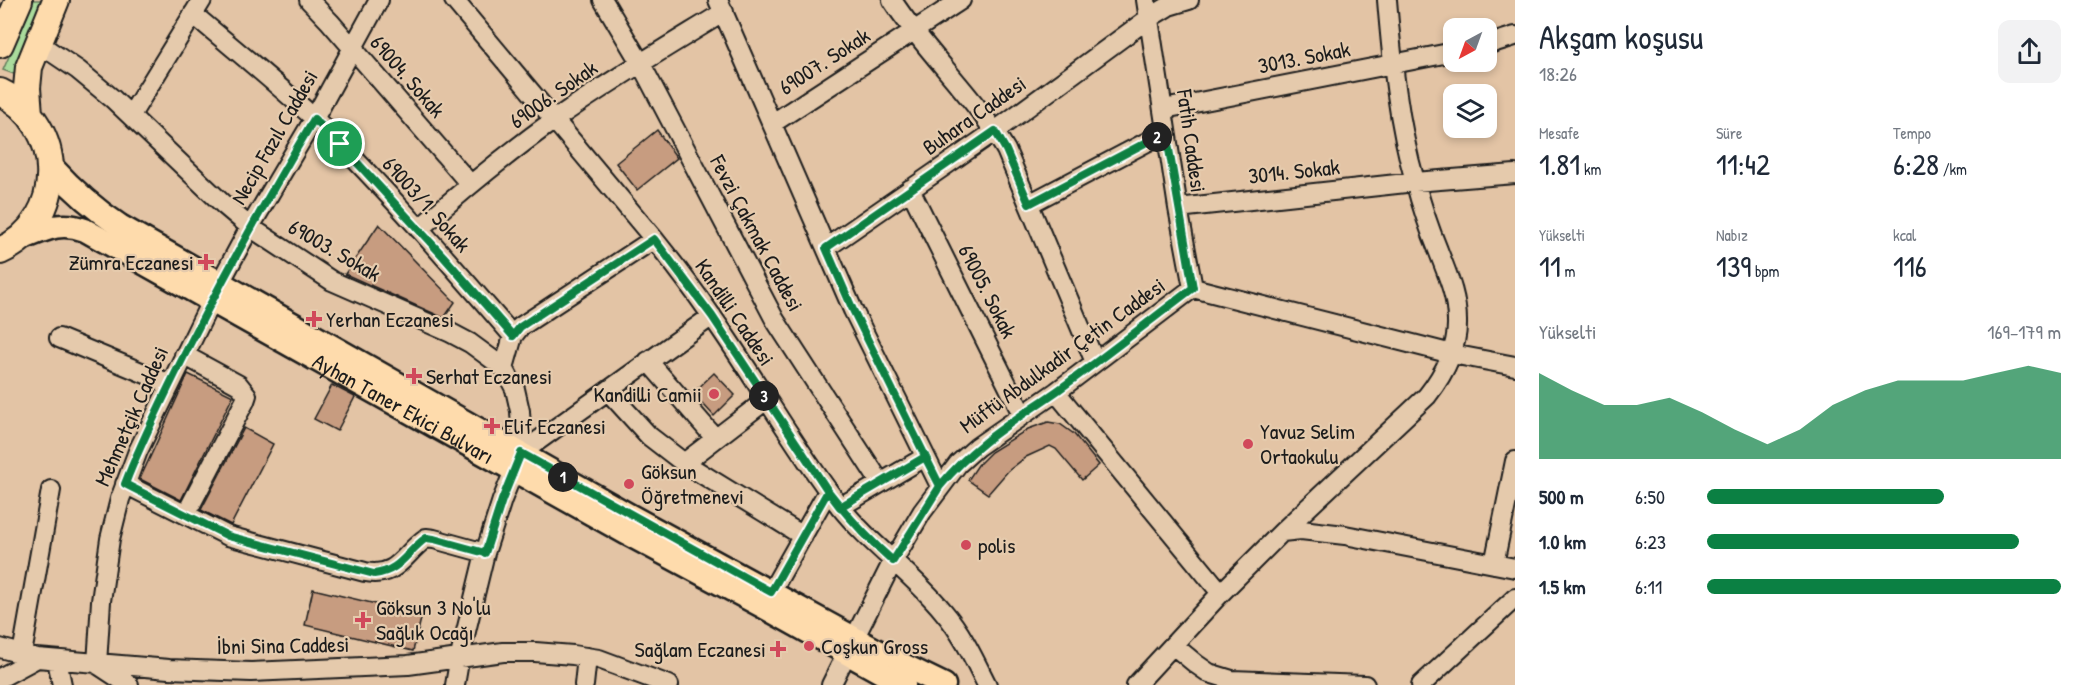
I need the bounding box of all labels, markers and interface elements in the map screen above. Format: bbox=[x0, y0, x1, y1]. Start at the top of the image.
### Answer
text: Akşam koşusu bbox=[1539, 15, 1703, 59]
north arrow bbox=[1443, 18, 1497, 72]
map controls bbox=[1443, 18, 1497, 138]
street label: 69007. Sokak bbox=[773, 20, 875, 102]
button: share bbox=[1998, 20, 2061, 83]
street label: 69004. Sokak bbox=[364, 28, 452, 124]
street label: 3013. Sokak bbox=[1255, 33, 1353, 81]
street label: 69006. Sokak bbox=[503, 53, 603, 135]
text: 18:26 bbox=[1539, 60, 1577, 87]
street label: Necip Fazıl Caddesi bbox=[223, 64, 325, 210]
street label: Buhara Caddesi bbox=[916, 68, 1032, 162]
button: layers bbox=[1443, 84, 1497, 138]
street label: Fatih Caddesi bbox=[1170, 87, 1214, 194]
pin bbox=[314, 118, 365, 169]
pin: 2 bbox=[1142, 122, 1172, 152]
text: Mesafe bbox=[1539, 122, 1579, 144]
text: Süre bbox=[1716, 122, 1742, 144]
text: Tempo bbox=[1893, 122, 1931, 144]
text: 2 bbox=[1153, 126, 1161, 148]
icon: arrive bbox=[323, 127, 356, 160]
text: 1.81 bbox=[1539, 144, 1580, 184]
text: 11:42 bbox=[1716, 144, 1770, 184]
text: 6:28 bbox=[1893, 144, 1939, 184]
street label: Fevzi Çakmak Caddesi bbox=[703, 149, 811, 316]
street label: 69003/1. Sokak bbox=[376, 150, 478, 258]
street label: 3014. Sokak bbox=[1247, 151, 1341, 191]
text: km bbox=[1580, 158, 1601, 180]
text: /km bbox=[1939, 158, 1967, 180]
street label: 69003. Sokak bbox=[283, 211, 387, 289]
text: Yükselti bbox=[1539, 224, 1585, 246]
text: Nabız bbox=[1716, 224, 1748, 246]
text: kcal bbox=[1893, 224, 1916, 246]
street label: 69005. Sokak bbox=[952, 239, 1024, 343]
text: 11 bbox=[1539, 246, 1561, 286]
text: 139 bbox=[1716, 246, 1751, 286]
text: 116 bbox=[1893, 246, 1927, 286]
place label: Zümra Eczanesi bbox=[69, 247, 194, 277]
street label: Kandilli Caddesi bbox=[688, 253, 782, 371]
marker: Zümra Eczanesi bbox=[199, 255, 213, 269]
text: m bbox=[1561, 260, 1575, 282]
text: bpm bbox=[1751, 260, 1779, 282]
street label: Müftü Abdulkadir Çetin Caddesi bbox=[953, 270, 1171, 440]
place label: Yerhan Eczanesi bbox=[326, 304, 454, 334]
marker: Yerhan Eczanesi bbox=[307, 312, 321, 326]
text: Yükselti bbox=[1539, 318, 1596, 345]
text: 169–179 m bbox=[1987, 318, 2061, 345]
street label: Mehmetçik Caddesi bbox=[87, 341, 175, 491]
street label: Ayhan Taner Ekici Bulvarı bbox=[308, 346, 499, 471]
place label: Serhat Eczanesi bbox=[426, 361, 552, 391]
marker: Serhat Eczanesi bbox=[407, 369, 421, 383]
place label: Kandilli Camii bbox=[593, 379, 702, 409]
pin: 3 bbox=[749, 381, 779, 411]
text: 3 bbox=[760, 385, 768, 407]
marker: Kandilli Camii bbox=[707, 387, 721, 401]
place label: Elif Eczanesi bbox=[504, 411, 606, 441]
place label: Yavuz Selim Ortaokulu bbox=[1260, 416, 1355, 471]
marker: Elif Eczanesi bbox=[485, 419, 499, 433]
marker: Yavuz Selim Ortaokulu bbox=[1241, 437, 1255, 451]
place label: Göksun Öğretmenevi bbox=[641, 456, 744, 511]
pin: 1 bbox=[548, 462, 578, 492]
text: 1 bbox=[560, 466, 566, 488]
marker: Göksun Öğretmenevi bbox=[622, 477, 636, 491]
text: 500 m bbox=[1539, 483, 1584, 510]
text: 6:50 bbox=[1635, 483, 1665, 510]
text: 1.0 km bbox=[1539, 528, 1586, 555]
text: 6:23 bbox=[1635, 528, 1666, 555]
place label: polis bbox=[978, 530, 1016, 560]
marker: polis bbox=[959, 538, 973, 552]
text: 1.5 km bbox=[1539, 573, 1586, 600]
text: 6:11 bbox=[1635, 573, 1662, 600]
place label: Göksun 3 No'lu Sağlık Ocağı bbox=[376, 592, 491, 647]
marker: Göksun 3 No'lu Sağlık Ocağı bbox=[354, 611, 372, 629]
street label: İbni Sina Caddesi bbox=[216, 629, 350, 661]
place label: Coşkun Gross bbox=[821, 631, 928, 661]
place label: Sağlam Eczanesi bbox=[635, 634, 766, 664]
marker: Coşkun Gross bbox=[802, 639, 816, 653]
marker: Sağlam Eczanesi bbox=[771, 642, 785, 656]

